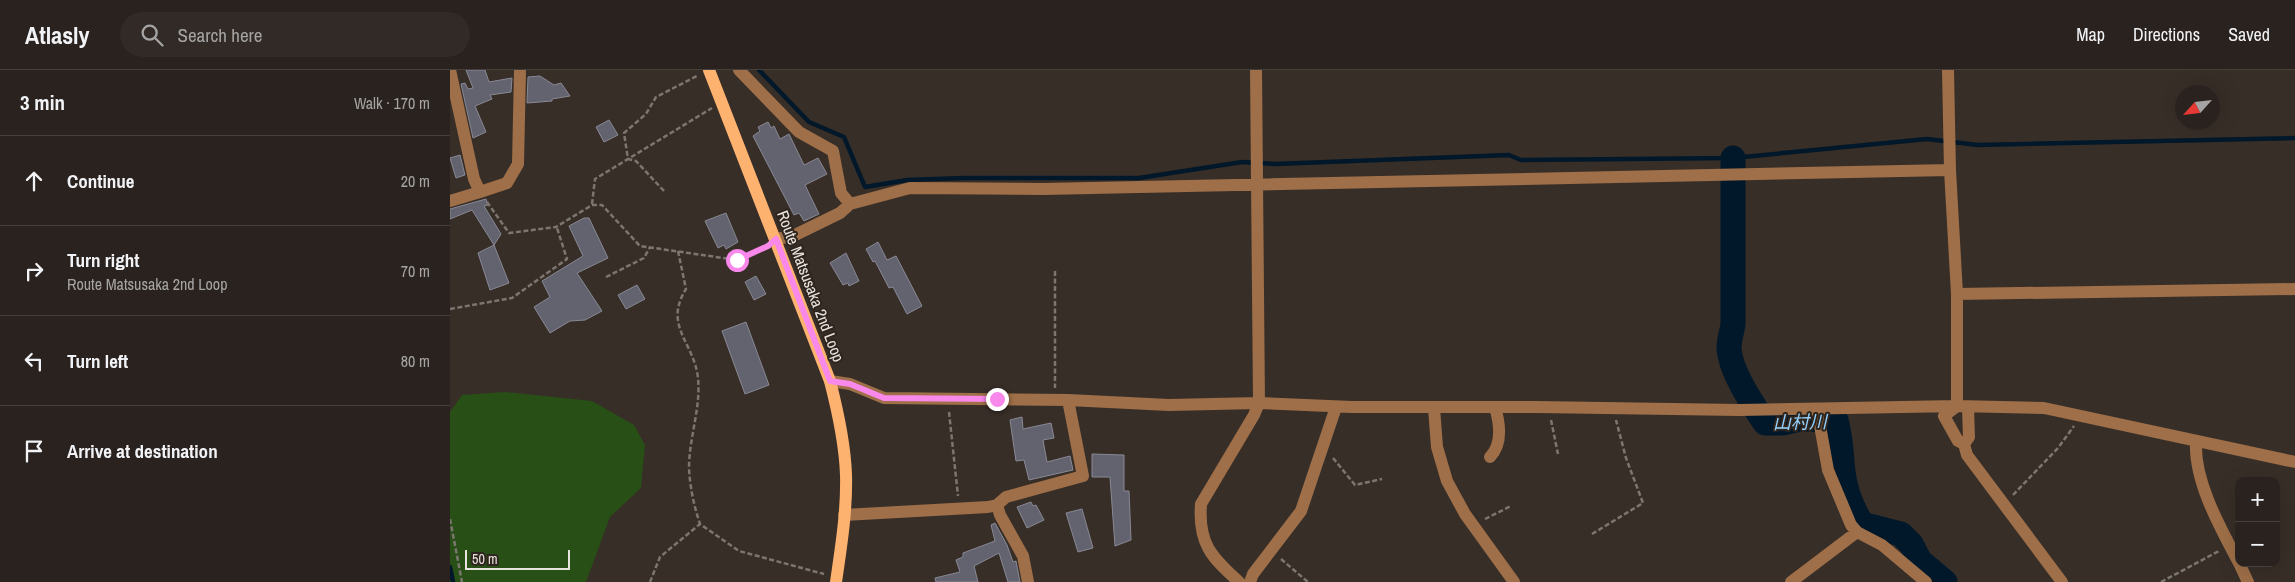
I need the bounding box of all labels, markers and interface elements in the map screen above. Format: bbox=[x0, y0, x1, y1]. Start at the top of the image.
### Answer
search box bbox=[120, 12, 470, 57]
text: Atlasly bbox=[25, 19, 90, 51]
icon: search bbox=[138, 21, 166, 49]
text: Search here bbox=[178, 22, 262, 48]
text: Map bbox=[2076, 22, 2105, 47]
text: Directions bbox=[2133, 22, 2200, 47]
text: Saved bbox=[2228, 22, 2270, 47]
north arrow bbox=[2175, 85, 2220, 130]
text: 3 min bbox=[20, 88, 65, 117]
text: Walk · 170 m bbox=[354, 92, 430, 114]
icon: ahead bbox=[20, 167, 48, 195]
text: Continue bbox=[67, 168, 135, 194]
text: 20 m bbox=[401, 170, 430, 192]
street label: Route Matsusaka 2nd Loop bbox=[772, 207, 850, 365]
text: Turn right bbox=[67, 247, 139, 273]
route start bbox=[726, 249, 749, 272]
icon: right bbox=[20, 257, 48, 285]
text: 70 m bbox=[401, 260, 430, 282]
text: Route Matsusaka 2nd Loop bbox=[67, 273, 227, 295]
icon: left bbox=[20, 347, 48, 375]
text: Turn left bbox=[67, 348, 128, 374]
text: 80 m bbox=[401, 350, 430, 372]
route end bbox=[986, 388, 1009, 411]
water label: 山村川 bbox=[1773, 409, 1829, 435]
icon: arrive bbox=[20, 437, 48, 465]
text: Arrive at destination bbox=[67, 438, 218, 464]
map controls bbox=[2235, 477, 2280, 567]
button: + bbox=[2235, 477, 2280, 522]
button: − bbox=[2235, 522, 2280, 567]
scale bar bbox=[465, 547, 570, 570]
text: 50 m bbox=[472, 550, 498, 568]

